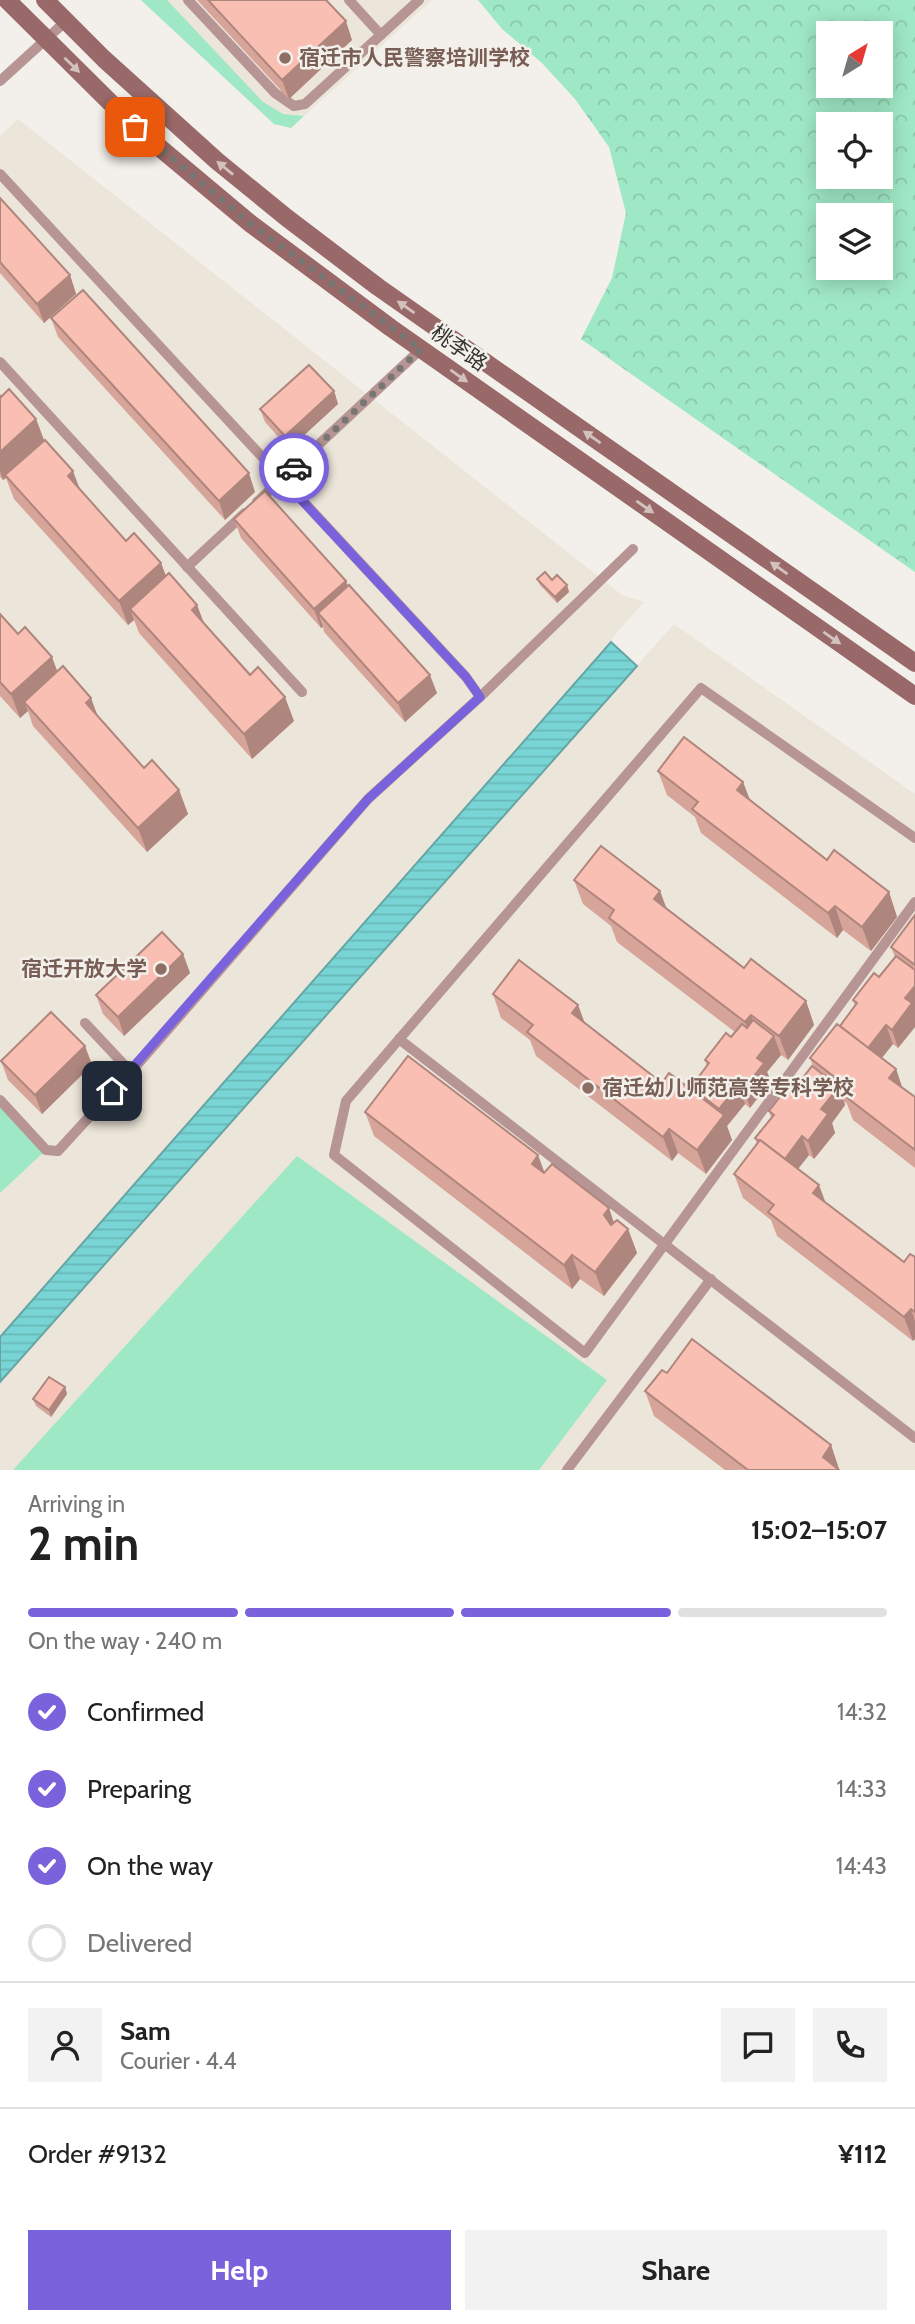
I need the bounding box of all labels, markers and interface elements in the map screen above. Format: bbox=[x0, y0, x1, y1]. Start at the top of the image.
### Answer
north arrow bbox=[816, 21, 892, 98]
map controls bbox=[816, 21, 893, 280]
place label: 宿迁市人民警察培训学校 bbox=[299, 45, 530, 70]
marker: 宿迁市人民警察培训学校 bbox=[277, 50, 293, 66]
one-way arrow bbox=[64, 57, 81, 74]
pin bbox=[105, 97, 165, 157]
icon: bag bbox=[116, 108, 154, 146]
button: locate bbox=[816, 112, 893, 189]
one-way arrow bbox=[217, 161, 235, 176]
button: layers bbox=[816, 203, 893, 280]
one-way arrow bbox=[397, 300, 415, 314]
street label: 桃李路 bbox=[426, 319, 492, 376]
one-way arrow bbox=[450, 369, 468, 383]
one-way arrow bbox=[583, 430, 601, 444]
courier bbox=[259, 433, 329, 503]
icon: car bbox=[275, 449, 313, 487]
one-way arrow bbox=[636, 500, 655, 513]
one-way arrow bbox=[770, 561, 788, 575]
one-way arrow bbox=[823, 631, 841, 645]
place label: 宿迁开放大学 bbox=[21, 956, 147, 981]
marker: 宿迁开放大学 bbox=[153, 961, 169, 977]
pin bbox=[82, 1061, 142, 1121]
icon: home bbox=[93, 1072, 131, 1110]
place label: 宿迁幼儿师范高等专科学校 bbox=[602, 1075, 854, 1100]
marker: 宿迁幼儿师范高等专科学校 bbox=[580, 1080, 596, 1096]
text: Arriving in bbox=[28, 1490, 125, 1518]
text: 15:02–15:07 bbox=[751, 1514, 887, 1546]
text: 2 min bbox=[28, 1516, 139, 1572]
text: On the way · 240 m bbox=[28, 1627, 222, 1655]
icon: check bbox=[28, 1693, 66, 1731]
text: Confirmed bbox=[87, 1696, 204, 1728]
text: 14:32 bbox=[837, 1698, 887, 1726]
icon: check bbox=[28, 1770, 66, 1808]
text: Preparing bbox=[87, 1773, 191, 1805]
text: 14:33 bbox=[837, 1775, 887, 1803]
icon: check bbox=[28, 1847, 66, 1885]
text: On the way bbox=[87, 1850, 213, 1882]
text: 14:43 bbox=[836, 1852, 887, 1880]
text: Delivered bbox=[87, 1927, 192, 1959]
button: person bbox=[28, 2008, 102, 2082]
button: chat bbox=[721, 2008, 795, 2082]
button: phone bbox=[813, 2008, 887, 2082]
text: Sam bbox=[120, 2015, 171, 2047]
text: Courier · 4.4 bbox=[120, 2047, 237, 2075]
text: Order #9132 bbox=[28, 2138, 167, 2170]
text: ¥112 bbox=[838, 2138, 887, 2170]
button: Help bbox=[28, 2230, 451, 2310]
button: Share bbox=[465, 2230, 887, 2310]

